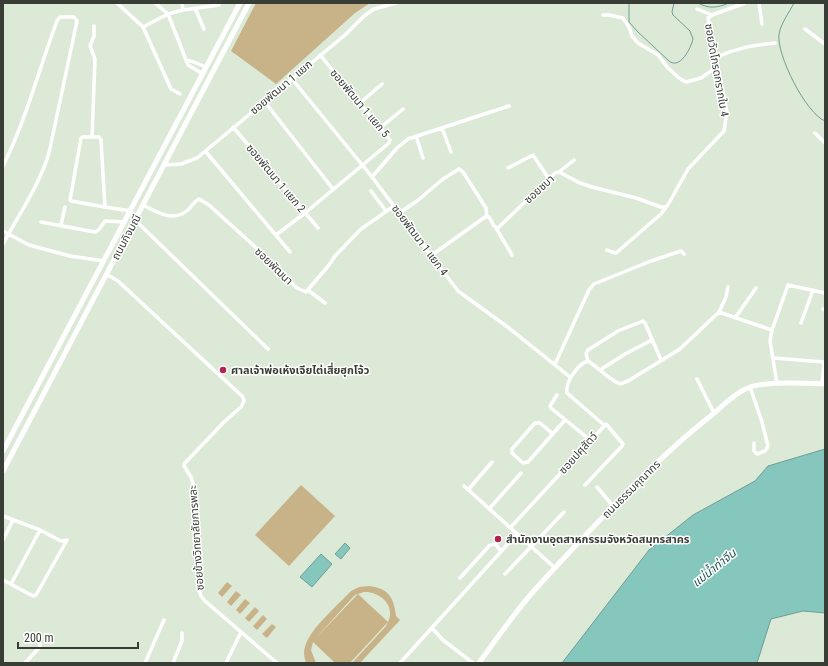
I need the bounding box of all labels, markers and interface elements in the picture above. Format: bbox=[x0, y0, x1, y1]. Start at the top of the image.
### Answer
street label: ซอยวัดโกรดกรากใน 4 bbox=[702, 23, 731, 118]
street label: ซอยพัฒนา 1 แยก bbox=[248, 58, 315, 117]
street label: ซอยพัฒนา 1 แยก 5 bbox=[327, 66, 392, 140]
street label: ซอยพัฒนา 1 แยก 2 bbox=[243, 141, 308, 215]
street label: ซอยชบา bbox=[522, 172, 557, 206]
street label: ซอยพัฒนา 1 แยก 4 bbox=[389, 202, 451, 279]
street label: ถนนกิจมณี bbox=[109, 212, 144, 262]
street label: ซอยพัฒนา bbox=[252, 245, 295, 288]
place label: ศาลเจ้าพ่อเห้งเจียไต่เสี่ยฮุกโจ้ว bbox=[231, 362, 370, 377]
marker: ศาลเจ้าพ่อเห้งเจียไต่เสี่ยฮุกโจ้ว bbox=[218, 365, 228, 375]
street label: ซอยปศุสัตว์ bbox=[556, 430, 600, 477]
street label: ถนนธรรมคุณากร bbox=[600, 458, 663, 521]
street label: ซอยข้างวิทยาลัยการพละ bbox=[186, 485, 207, 591]
place label: สำนักงานอุตสาหกรรมจังหวัดสมุทรสาคร bbox=[506, 533, 690, 546]
marker: สำนักงานอุตสาหกรรมจังหวัดสมุทรสาคร bbox=[493, 534, 503, 544]
water label: แม่น้ำท่าจีน bbox=[688, 544, 739, 590]
scale bar bbox=[18, 624, 138, 650]
text: 200 m bbox=[24, 631, 54, 645]

